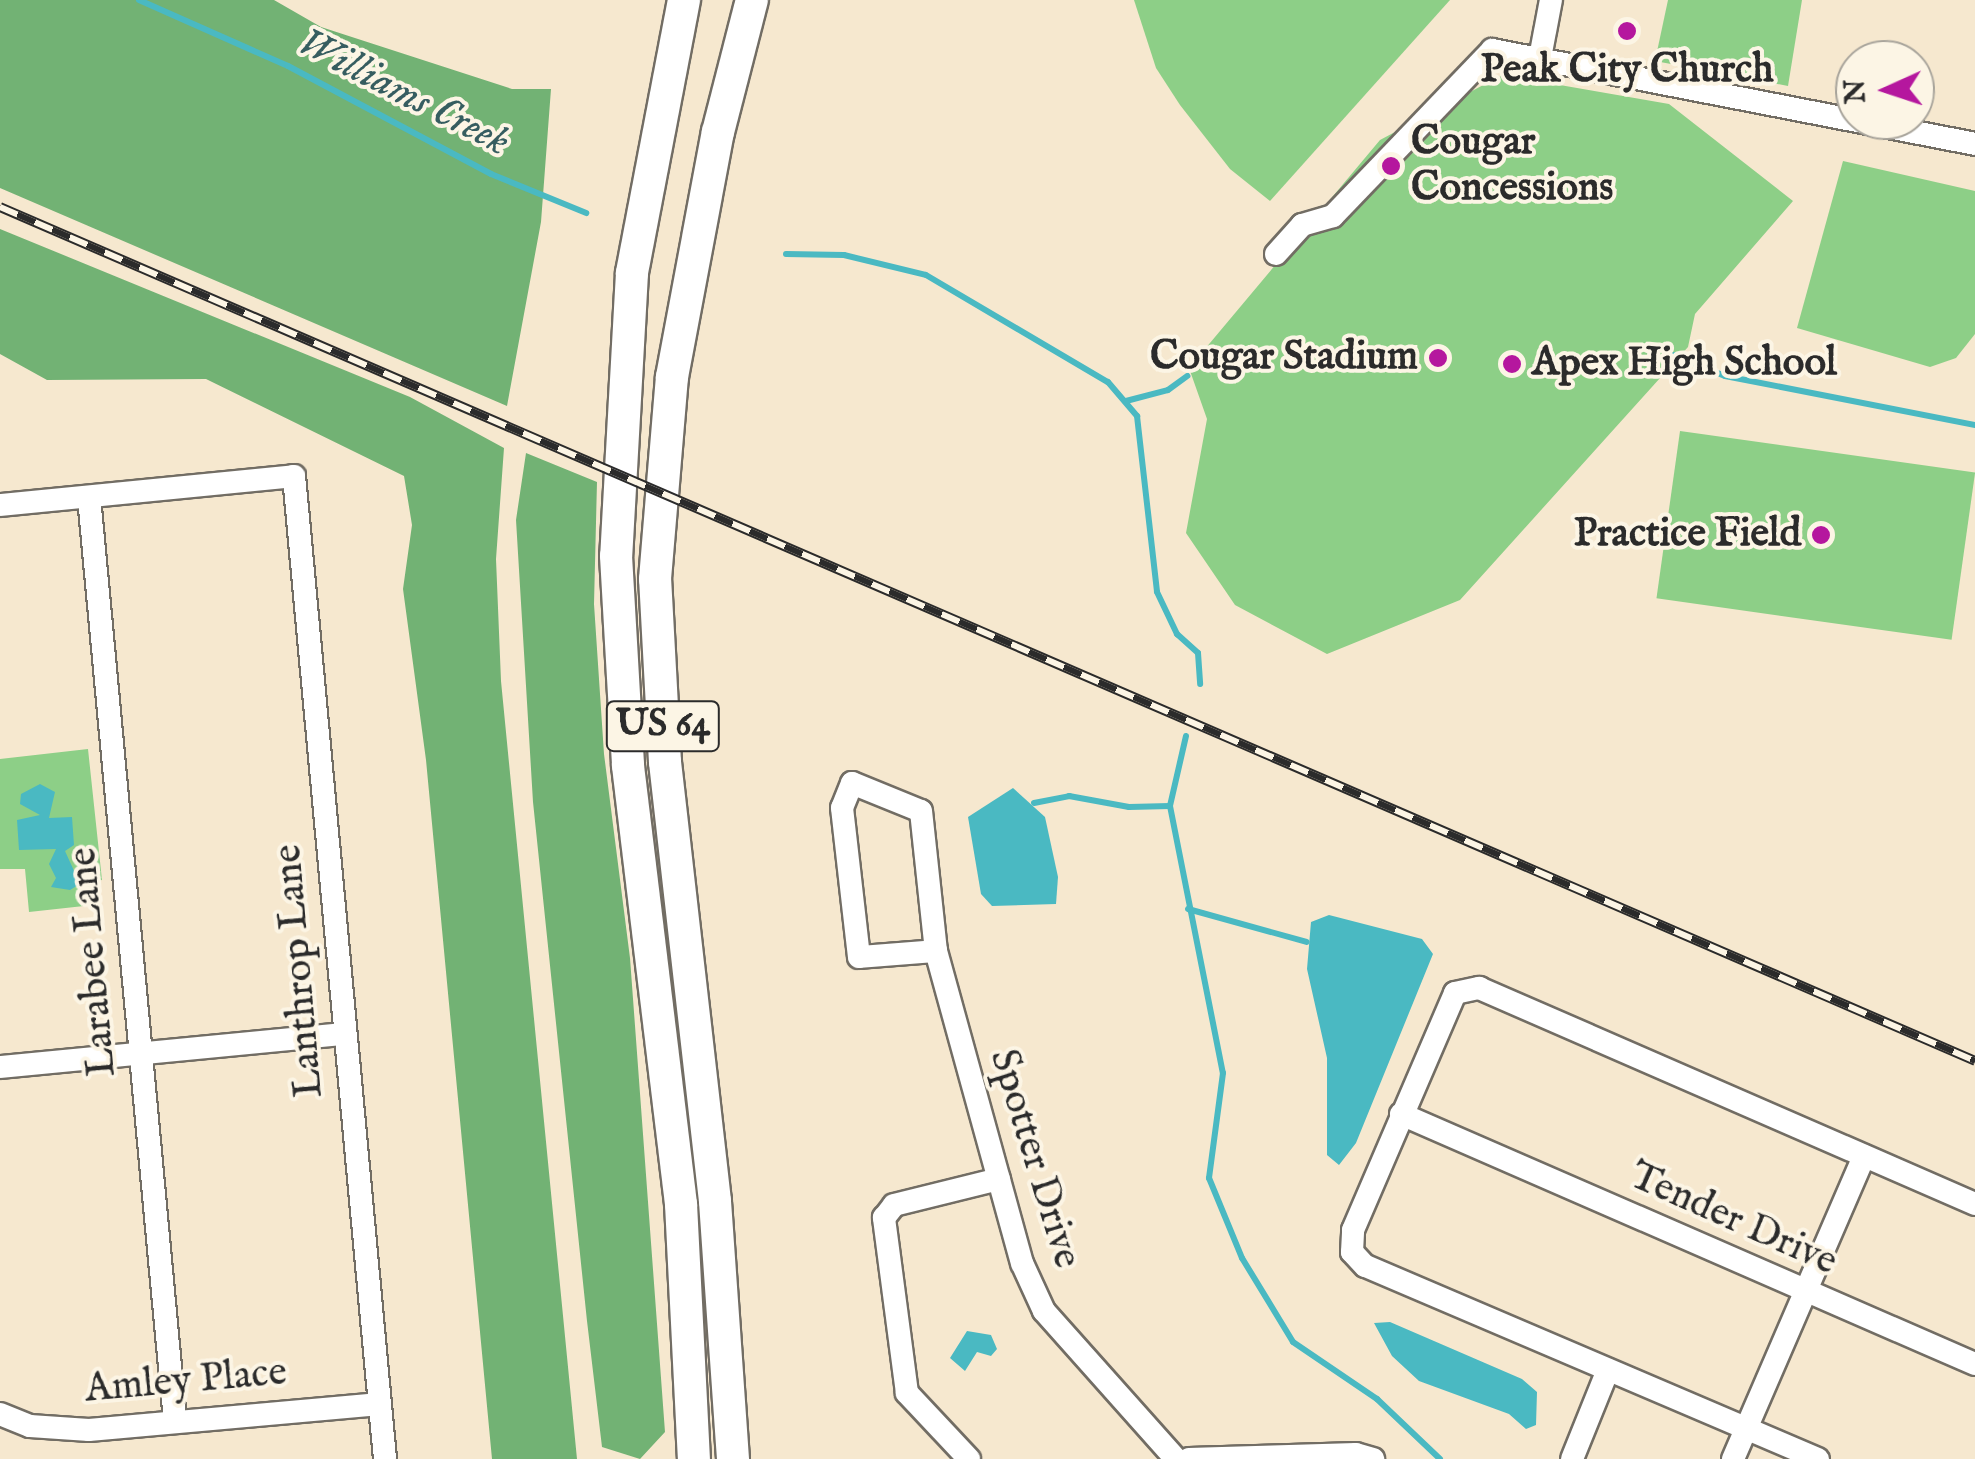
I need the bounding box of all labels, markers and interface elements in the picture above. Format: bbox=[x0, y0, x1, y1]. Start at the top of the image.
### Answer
water label: Williams Creek bbox=[289, 18, 517, 168]
marker: Peak City Church bbox=[1616, 20, 1638, 42]
north arrow bbox=[1835, 40, 1935, 140]
place label: Peak City Church bbox=[1480, 47, 1774, 95]
text: N bbox=[1838, 78, 1875, 105]
place label: Cougar Concessions bbox=[1411, 119, 1613, 213]
marker: Cougar Concessions bbox=[1380, 155, 1402, 177]
place label: Cougar Stadium bbox=[1150, 334, 1418, 382]
place label: Apex High School bbox=[1532, 340, 1837, 388]
marker: Cougar Stadium bbox=[1427, 347, 1449, 369]
marker: Apex High School bbox=[1501, 353, 1523, 375]
place label: Practice Field bbox=[1574, 511, 1801, 559]
marker: Practice Field bbox=[1810, 524, 1832, 546]
road number: US 64 bbox=[606, 693, 720, 759]
street label: Lanthrop Lane bbox=[265, 842, 335, 1100]
street label: Larabee Lane bbox=[60, 845, 128, 1079]
street label: Spotter Drive bbox=[978, 1044, 1090, 1274]
street label: Tender Drive bbox=[1622, 1153, 1844, 1287]
street label: Amley Place bbox=[83, 1349, 289, 1415]

